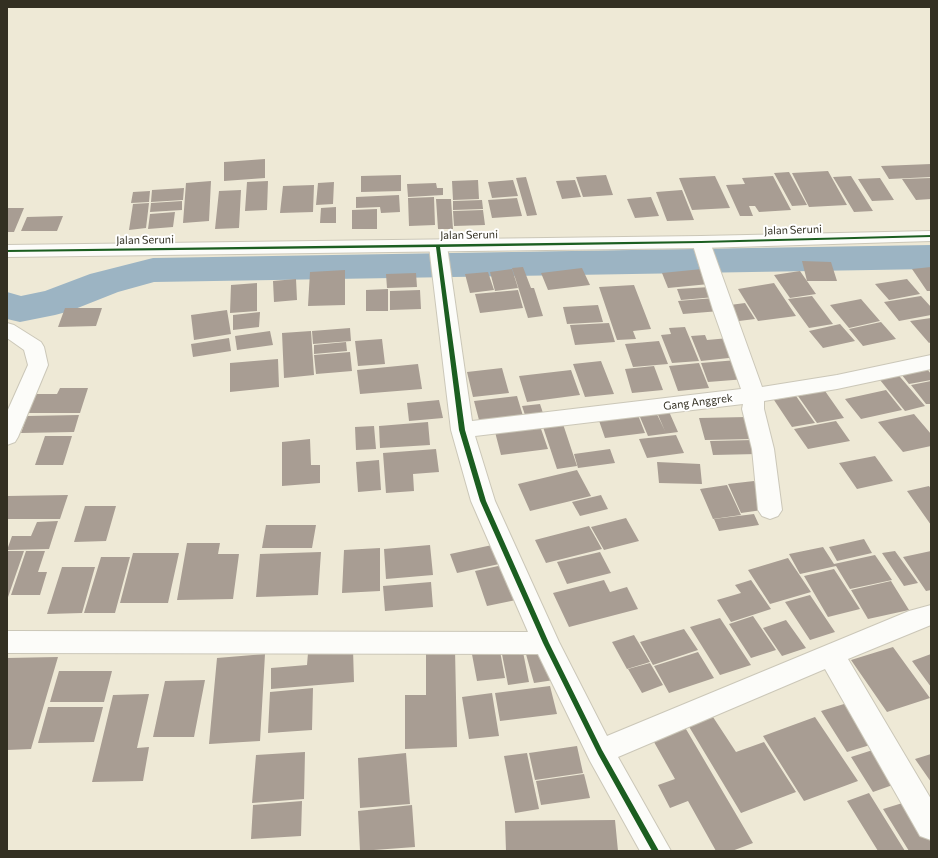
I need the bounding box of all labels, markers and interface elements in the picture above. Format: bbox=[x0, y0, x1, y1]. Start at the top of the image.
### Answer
street label: Jalan Seruni bbox=[764, 222, 822, 238]
street label: Jalan Seruni bbox=[440, 228, 498, 242]
street label: Jalan Seruni bbox=[116, 233, 174, 247]
street label: Gang Anggrek bbox=[662, 391, 734, 413]

